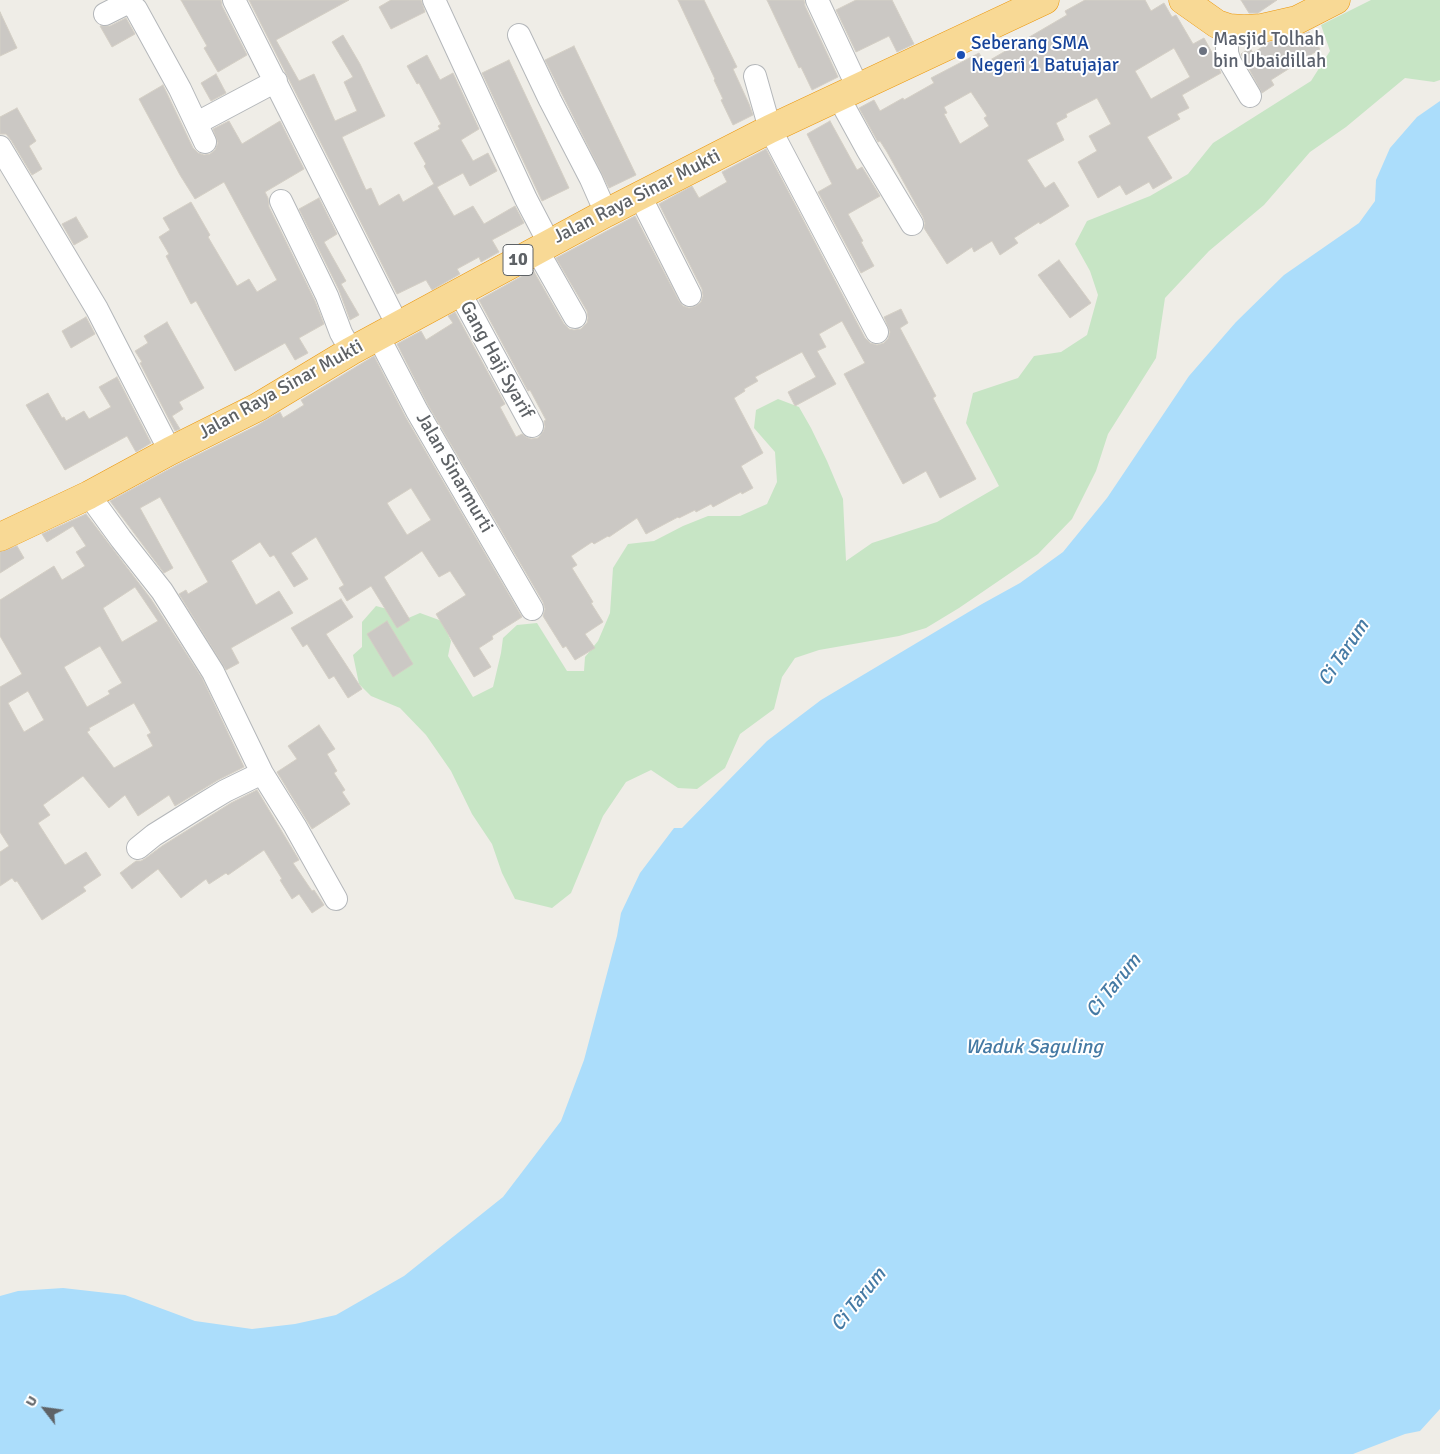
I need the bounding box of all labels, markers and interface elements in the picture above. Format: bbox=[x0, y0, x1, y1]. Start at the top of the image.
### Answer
place label: Masjid Tolhah bin Ubaidillah bbox=[1213, 29, 1326, 73]
place label: Seberang SMA Negeri 1 Batujajar bbox=[971, 33, 1119, 77]
marker: Masjid Tolhah bin Ubaidillah bbox=[1197, 45, 1209, 57]
marker: Seberang SMA Negeri 1 Batujajar bbox=[955, 49, 967, 61]
street label: Jalan Raya Sinar Mukti bbox=[550, 145, 724, 249]
road number: 10 bbox=[503, 244, 533, 276]
street label: Gang Haji Syarif bbox=[454, 297, 538, 423]
street label: Jalan Raya Sinar Mukti bbox=[195, 335, 367, 445]
street label: Jalan Sinarmurti bbox=[410, 409, 498, 537]
water label: Ci Tarum bbox=[1313, 615, 1375, 691]
water label: Ci Tarum bbox=[1081, 949, 1147, 1023]
water label: Waduk Saguling bbox=[965, 1036, 1103, 1060]
water label: Ci Tarum bbox=[826, 1263, 892, 1337]
north arrow bbox=[20, 1384, 70, 1434]
text: U bbox=[22, 1393, 41, 1410]

